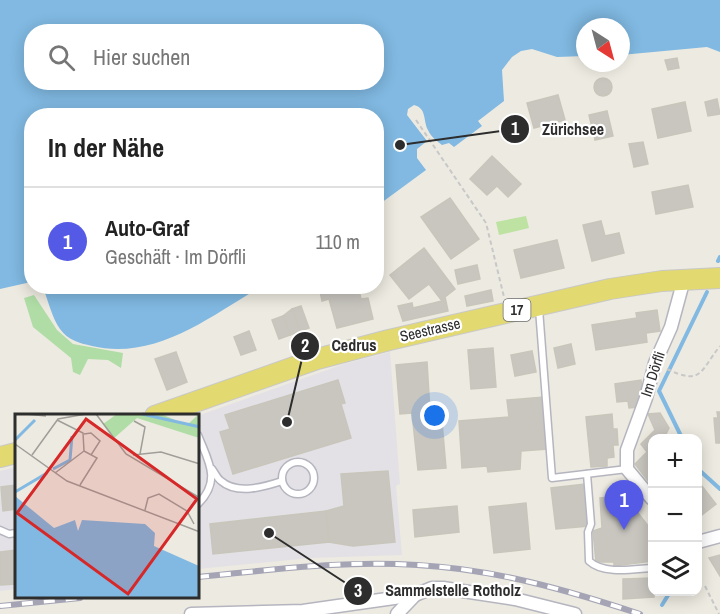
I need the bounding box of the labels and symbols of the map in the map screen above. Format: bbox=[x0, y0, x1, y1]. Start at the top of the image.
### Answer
north arrow bbox=[576, 18, 630, 72]
callout: Zürichsee bbox=[500, 112, 616, 146]
text: 1 bbox=[511, 116, 520, 141]
text: Zürichsee bbox=[542, 118, 604, 140]
road number: 17 bbox=[504, 299, 530, 321]
street label: Seestrasse bbox=[398, 312, 462, 347]
callout: Cedrus bbox=[290, 329, 389, 363]
text: 2 bbox=[301, 333, 309, 358]
text: Cedrus bbox=[331, 334, 377, 356]
street label: Im Dörfli bbox=[635, 348, 670, 399]
your location bbox=[420, 401, 449, 430]
inset map bbox=[15, 414, 200, 599]
pin: 1 bbox=[604, 480, 644, 530]
callout: Sammelstelle Rotholz bbox=[343, 574, 533, 608]
text: 3 bbox=[354, 578, 362, 603]
text: Sammelstelle Rotholz bbox=[385, 579, 521, 601]

